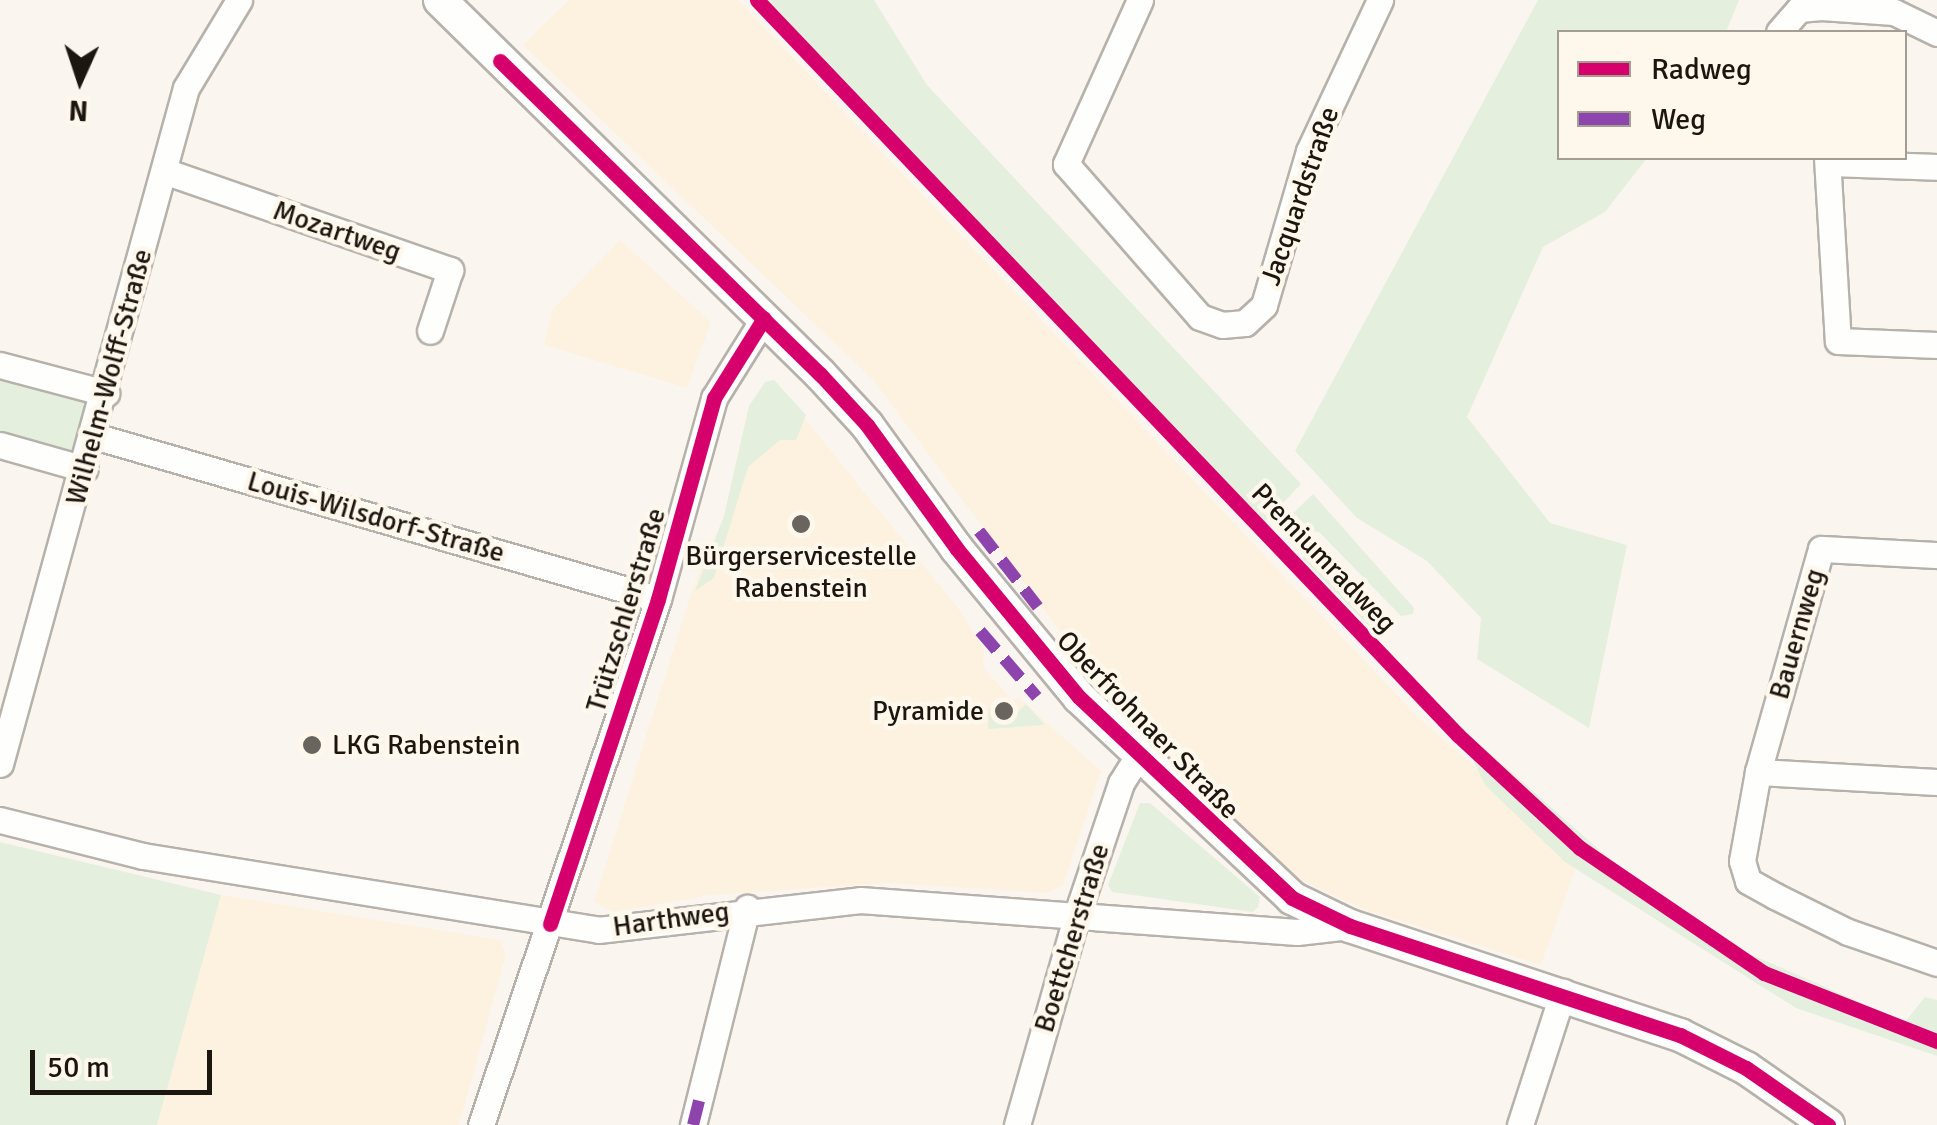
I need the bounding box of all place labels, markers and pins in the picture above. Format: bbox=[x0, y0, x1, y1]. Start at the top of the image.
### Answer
marker: Bürgerservicestelle Rabenstein bbox=[790, 513, 812, 535]
place label: Bürgerservicestelle Rabenstein bbox=[685, 539, 917, 605]
place label: Pyramide bbox=[872, 694, 984, 728]
marker: Pyramide bbox=[993, 700, 1015, 722]
place label: LKG Rabenstein bbox=[332, 728, 520, 762]
marker: LKG Rabenstein bbox=[301, 734, 323, 756]

